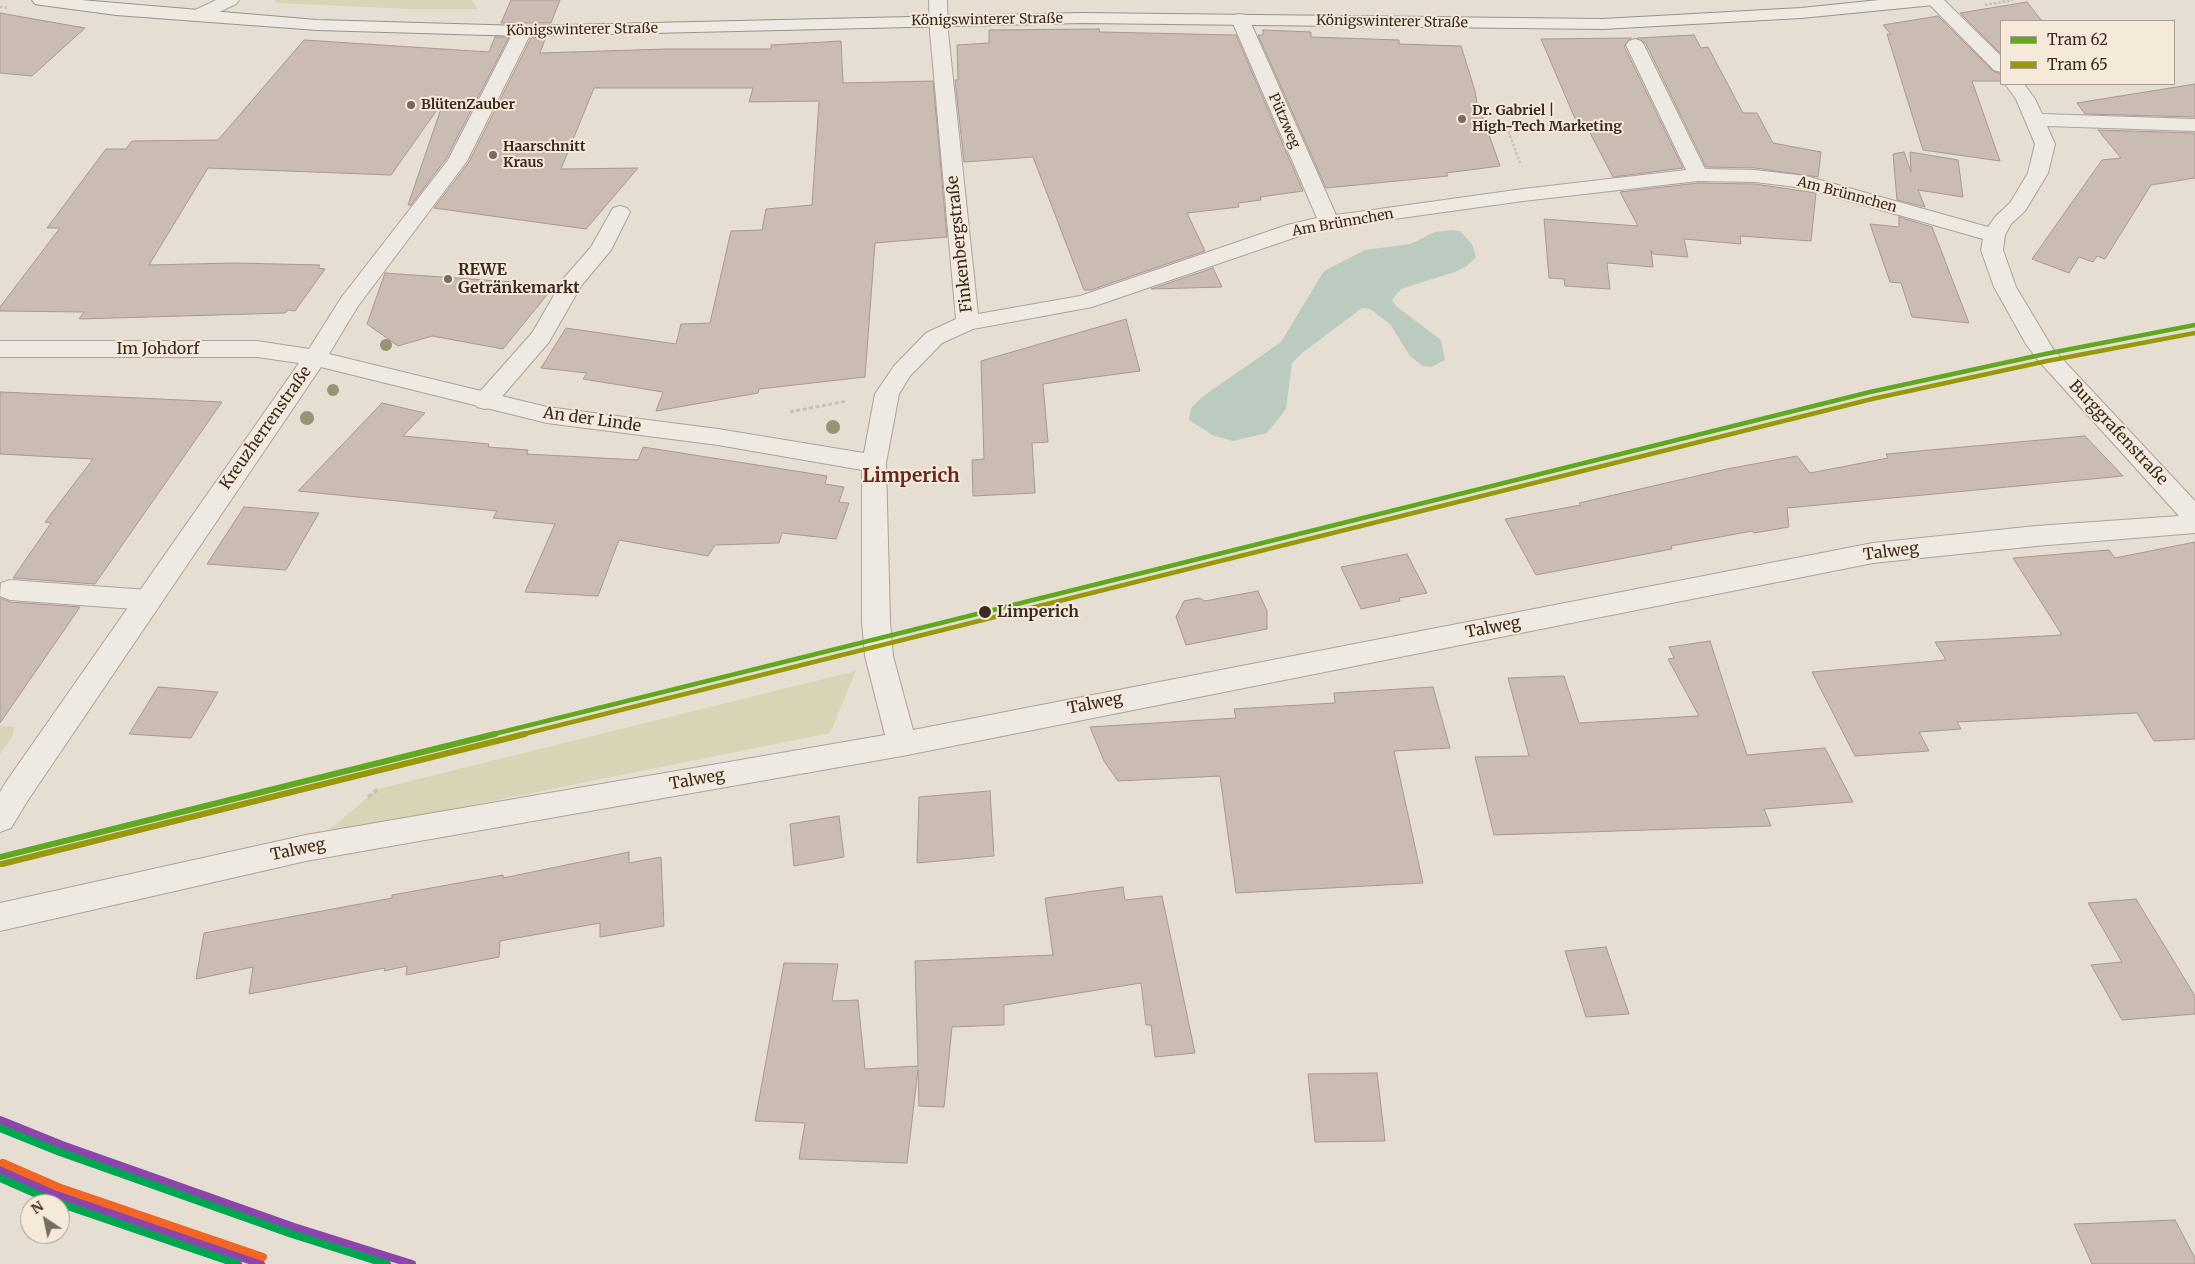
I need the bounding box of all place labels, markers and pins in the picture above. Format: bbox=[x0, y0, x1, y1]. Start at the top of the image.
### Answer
place label: BlütenZauber bbox=[421, 97, 515, 113]
marker: BlütenZauber bbox=[405, 99, 417, 111]
place label: Dr. Gabriel | High-Tech Marketing bbox=[1472, 103, 1622, 136]
marker: Dr. Gabriel | High-Tech Marketing bbox=[1456, 113, 1468, 125]
place label: Haarschnitt Kraus bbox=[503, 139, 586, 172]
marker: Haarschnitt Kraus bbox=[487, 149, 499, 161]
place label: REWE Getränkemarkt bbox=[458, 260, 580, 298]
marker: REWE Getränkemarkt bbox=[442, 273, 454, 285]
place label: Limperich bbox=[997, 602, 1079, 622]
marker: Limperich bbox=[977, 604, 993, 620]

